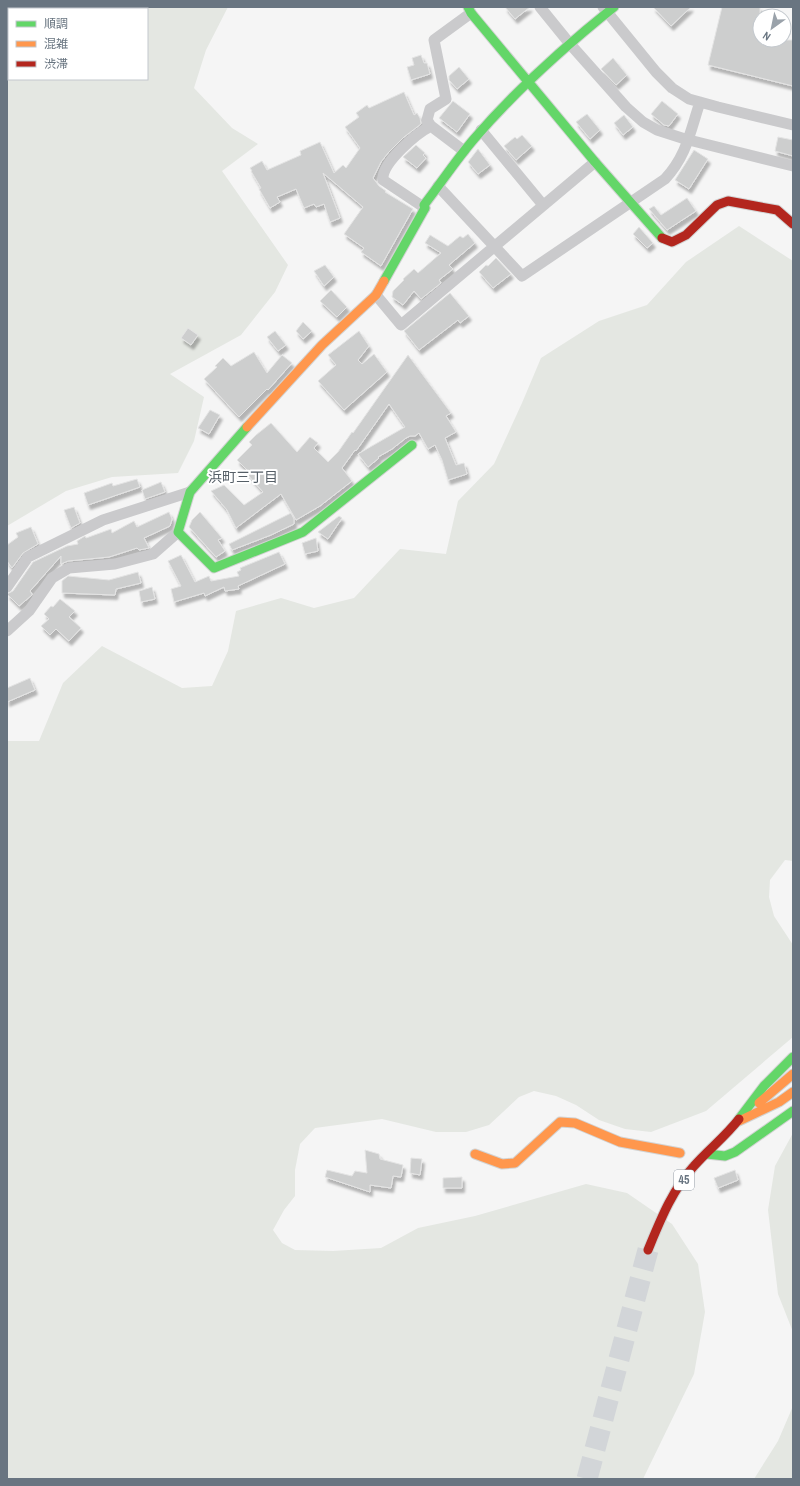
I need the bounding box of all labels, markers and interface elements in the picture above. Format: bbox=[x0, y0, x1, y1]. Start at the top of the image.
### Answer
legend bbox=[8, 8, 148, 80]
north arrow bbox=[752, 8, 792, 48]
text: 順調 bbox=[44, 16, 68, 32]
text: N bbox=[760, 29, 773, 44]
text: 混雑 bbox=[44, 36, 68, 52]
text: 渋滞 bbox=[44, 56, 68, 72]
district label: 浜町三丁目 bbox=[208, 468, 278, 486]
road number: 45 bbox=[674, 1170, 694, 1190]

